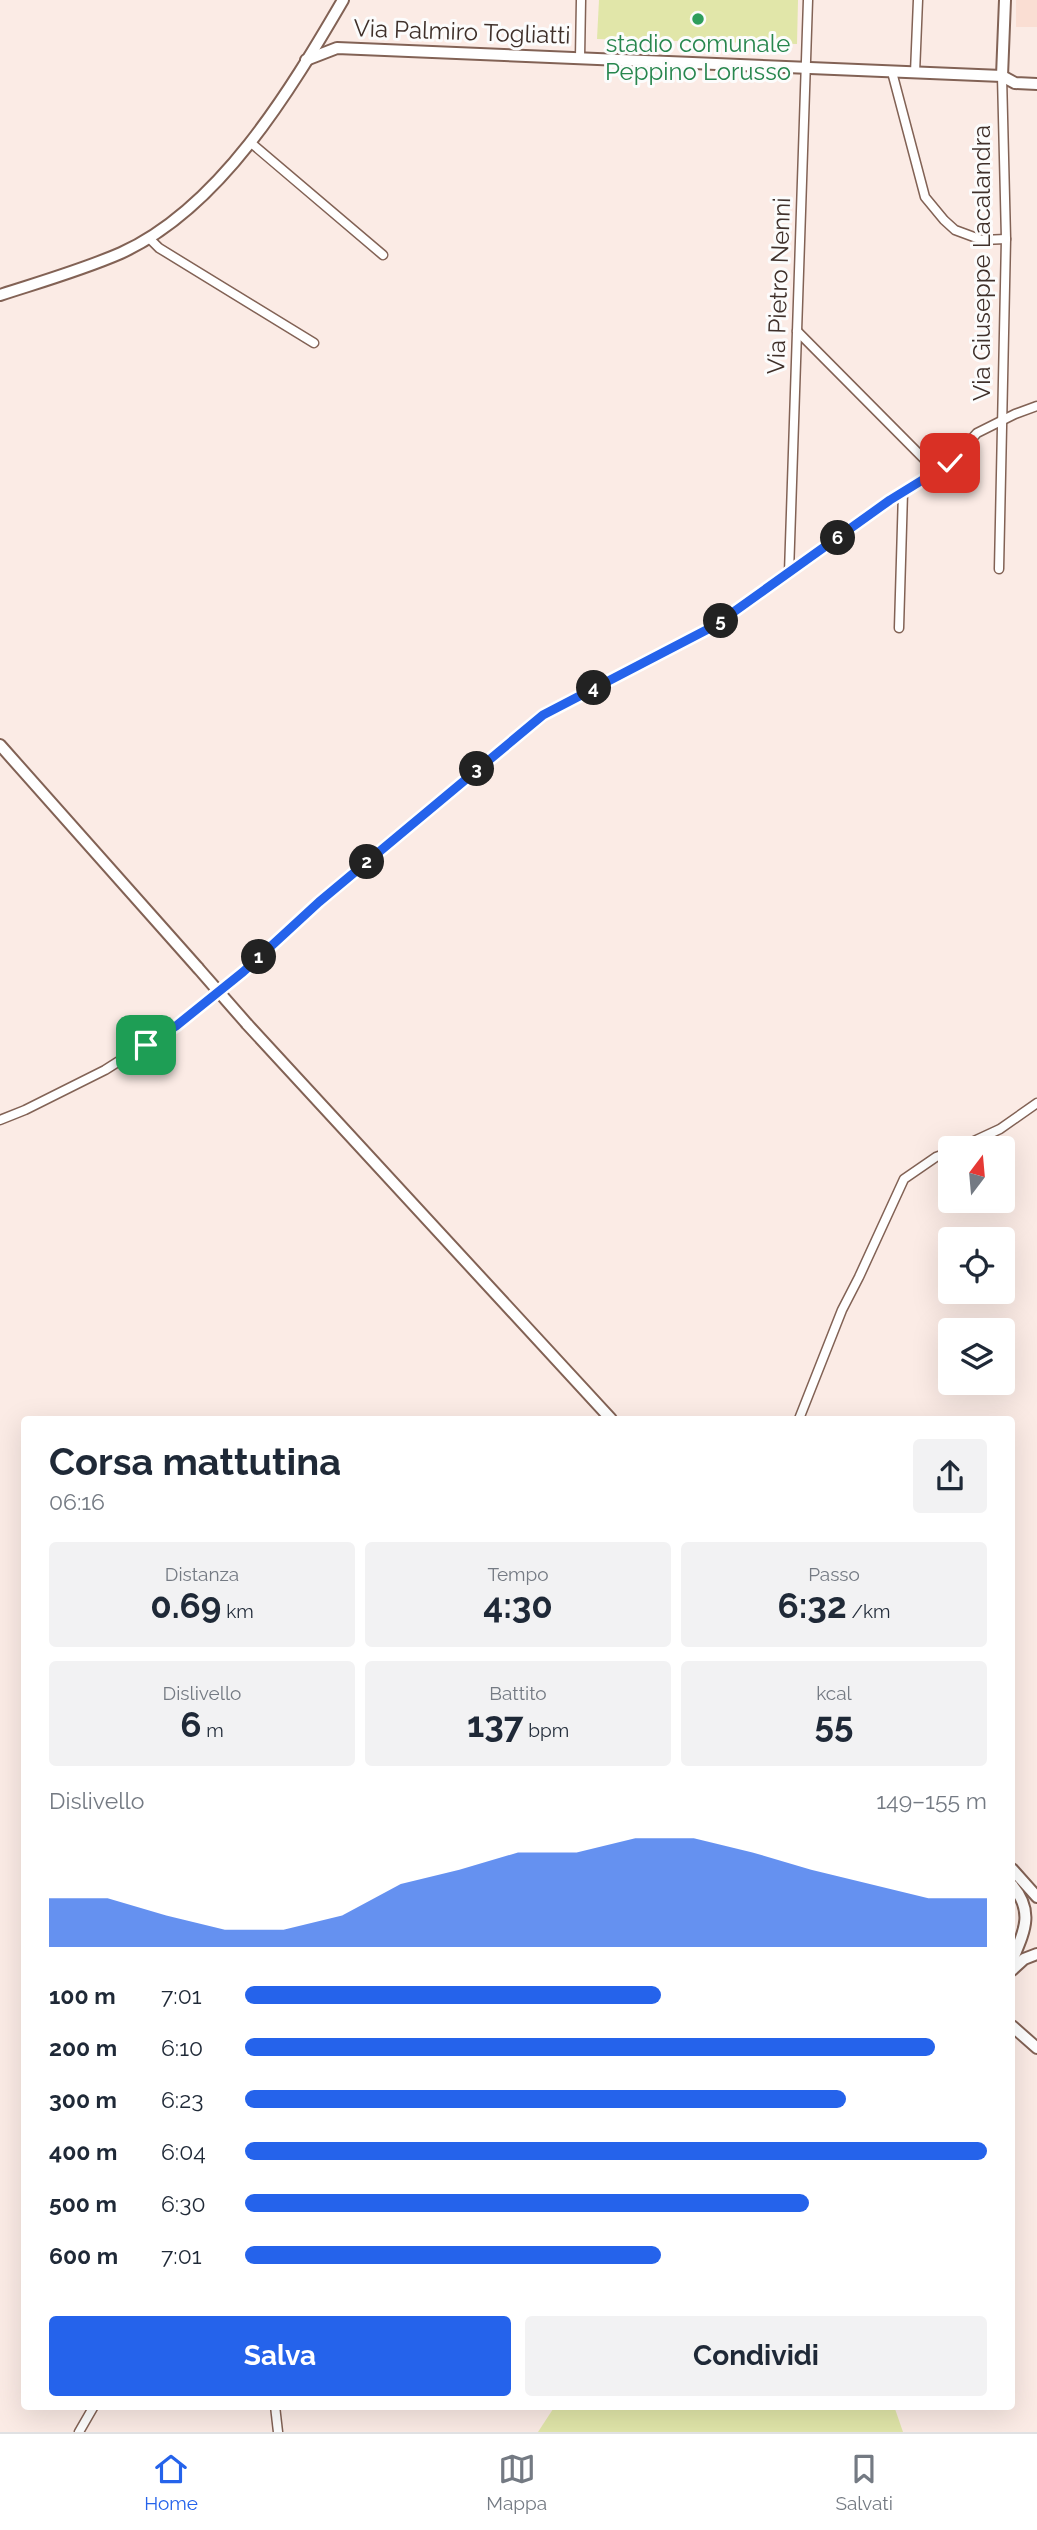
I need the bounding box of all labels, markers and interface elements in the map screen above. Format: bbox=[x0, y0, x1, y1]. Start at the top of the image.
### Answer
marker: stadio comunale Peppino Lorusso bbox=[690, 11, 706, 27]
street label: Via Palmiro Togliatti bbox=[353, 13, 571, 50]
place label: stadio comunale Peppino Lorusso bbox=[605, 29, 791, 86]
street label: Via Giuseppe Lacalandra bbox=[967, 125, 996, 401]
street label: Via Pietro Nenni bbox=[761, 197, 796, 375]
pin bbox=[920, 433, 980, 493]
icon: check bbox=[931, 444, 969, 482]
pin: 6 bbox=[820, 520, 856, 556]
text: 6 bbox=[832, 526, 843, 548]
pin: 5 bbox=[704, 604, 738, 638]
text: 5 bbox=[715, 609, 726, 631]
pin: 4 bbox=[576, 670, 612, 706]
text: 4 bbox=[588, 676, 599, 698]
pin: 3 bbox=[460, 752, 494, 786]
text: 3 bbox=[471, 757, 482, 779]
pin: 2 bbox=[350, 844, 384, 880]
text: 2 bbox=[361, 850, 372, 872]
pin: 1 bbox=[242, 940, 276, 974]
text: 1 bbox=[254, 945, 263, 967]
pin bbox=[116, 1015, 176, 1075]
icon: arrive bbox=[127, 1026, 165, 1064]
north arrow bbox=[938, 1136, 1015, 1213]
map controls bbox=[938, 1136, 1015, 1395]
button: locate bbox=[938, 1227, 1015, 1304]
button: layers bbox=[938, 1318, 1015, 1395]
text: Corsa mattutina bbox=[49, 1439, 341, 1484]
button: share bbox=[913, 1439, 987, 1513]
text: 06:16 bbox=[49, 1488, 105, 1515]
text: Distanza bbox=[165, 1563, 239, 1585]
text: Tempo bbox=[487, 1563, 549, 1585]
text: Passo bbox=[808, 1563, 860, 1585]
text: 0.69 bbox=[150, 1585, 221, 1626]
text: 4:30 bbox=[483, 1585, 553, 1626]
text: 6:32 bbox=[777, 1585, 847, 1626]
text: km bbox=[221, 1600, 254, 1622]
text: /km bbox=[847, 1600, 891, 1622]
text: Dislivello bbox=[163, 1682, 241, 1704]
text: Battito bbox=[489, 1682, 547, 1704]
text: kcal bbox=[816, 1682, 852, 1704]
text: 6 bbox=[180, 1704, 201, 1745]
text: 137 bbox=[467, 1704, 523, 1745]
text: 55 bbox=[815, 1704, 853, 1745]
text: m bbox=[201, 1719, 224, 1741]
text: bpm bbox=[523, 1719, 569, 1741]
text: Dislivello bbox=[49, 1787, 144, 1814]
text: 149–155 m bbox=[876, 1787, 987, 1814]
text: 100 m bbox=[49, 1982, 116, 2009]
text: 7:01 bbox=[161, 1982, 202, 2009]
text: 200 m bbox=[49, 2034, 117, 2061]
text: 6:10 bbox=[161, 2034, 203, 2061]
text: 300 m bbox=[49, 2086, 117, 2113]
text: 6:23 bbox=[161, 2086, 203, 2113]
text: 400 m bbox=[49, 2138, 117, 2165]
text: 6:04 bbox=[161, 2138, 206, 2165]
text: 500 m bbox=[49, 2190, 117, 2217]
text: 6:30 bbox=[161, 2190, 206, 2217]
text: 600 m bbox=[49, 2242, 118, 2269]
text: 7:01 bbox=[161, 2242, 202, 2269]
button: Salva bbox=[49, 2316, 511, 2396]
button: Condividi bbox=[525, 2316, 987, 2396]
tab: Home bbox=[144, 2450, 198, 2514]
tab: Mappa bbox=[486, 2450, 547, 2514]
tab: Salvati bbox=[835, 2450, 893, 2514]

